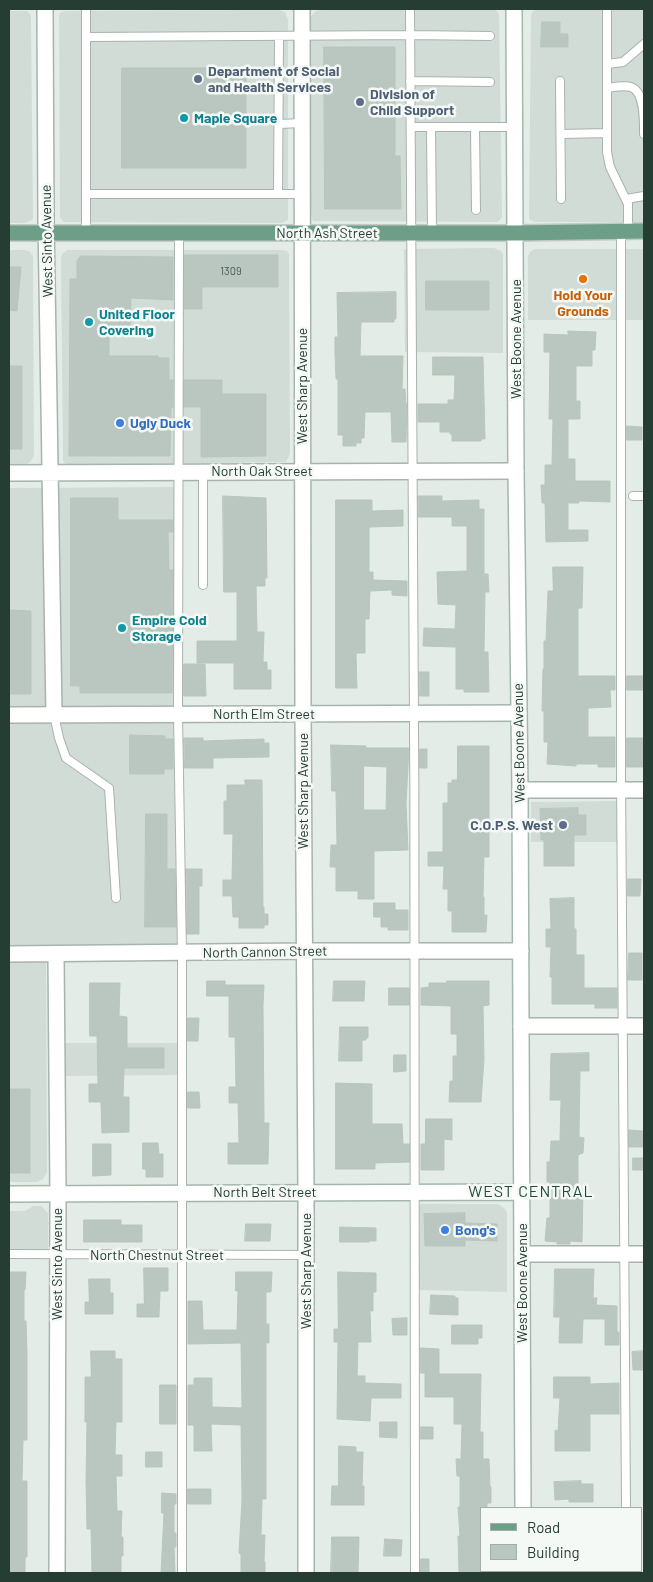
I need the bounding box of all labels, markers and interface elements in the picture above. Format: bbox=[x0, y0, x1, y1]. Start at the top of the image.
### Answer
place label: Department of Social and Health Services bbox=[208, 63, 339, 95]
marker: Department of Social and Health Services bbox=[192, 73, 204, 85]
place label: Division of Child Support bbox=[370, 86, 454, 118]
marker: Division of Child Support bbox=[354, 96, 366, 108]
place label: Maple Square bbox=[194, 110, 277, 126]
marker: Maple Square bbox=[178, 112, 190, 124]
street label: West Sinto Avenue bbox=[38, 185, 56, 297]
street label: North Ash Street bbox=[276, 225, 378, 241]
house number: 1309 bbox=[220, 264, 242, 278]
marker: Hold Your Grounds bbox=[577, 273, 589, 285]
street label: West Boone Avenue bbox=[508, 279, 524, 399]
place label: Hold Your Grounds bbox=[553, 287, 613, 320]
place label: United Floor Covering bbox=[99, 306, 175, 338]
marker: United Floor Covering bbox=[83, 316, 95, 328]
street label: West Sharp Avenue bbox=[294, 328, 310, 444]
place label: Ugly Duck bbox=[130, 415, 191, 431]
marker: Ugly Duck bbox=[114, 417, 126, 429]
street label: North Oak Street bbox=[211, 463, 313, 479]
place label: Empire Cold Storage bbox=[132, 612, 207, 644]
marker: Empire Cold Storage bbox=[116, 622, 128, 634]
street label: West Boone Avenue bbox=[510, 683, 528, 803]
street label: North Elm Street bbox=[213, 706, 315, 722]
street label: West Sharp Avenue bbox=[295, 733, 311, 849]
place label: C.O.P.S. West bbox=[470, 817, 553, 833]
marker: C.O.P.S. West bbox=[557, 819, 569, 831]
street label: North Cannon Street bbox=[203, 943, 327, 961]
district label: WEST CENTRAL bbox=[467, 1182, 595, 1202]
street label: North Belt Street bbox=[213, 1184, 317, 1200]
street label: West Sinto Avenue bbox=[49, 1208, 65, 1320]
street label: West Sharp Avenue bbox=[298, 1213, 314, 1329]
place label: Bong's bbox=[455, 1222, 496, 1238]
street label: West Boone Avenue bbox=[514, 1223, 530, 1343]
marker: Bong's bbox=[439, 1224, 451, 1236]
street label: North Chestnut Street bbox=[90, 1247, 224, 1263]
legend bbox=[480, 1507, 643, 1572]
text: Road bbox=[527, 1518, 560, 1536]
text: Building bbox=[527, 1543, 580, 1561]

